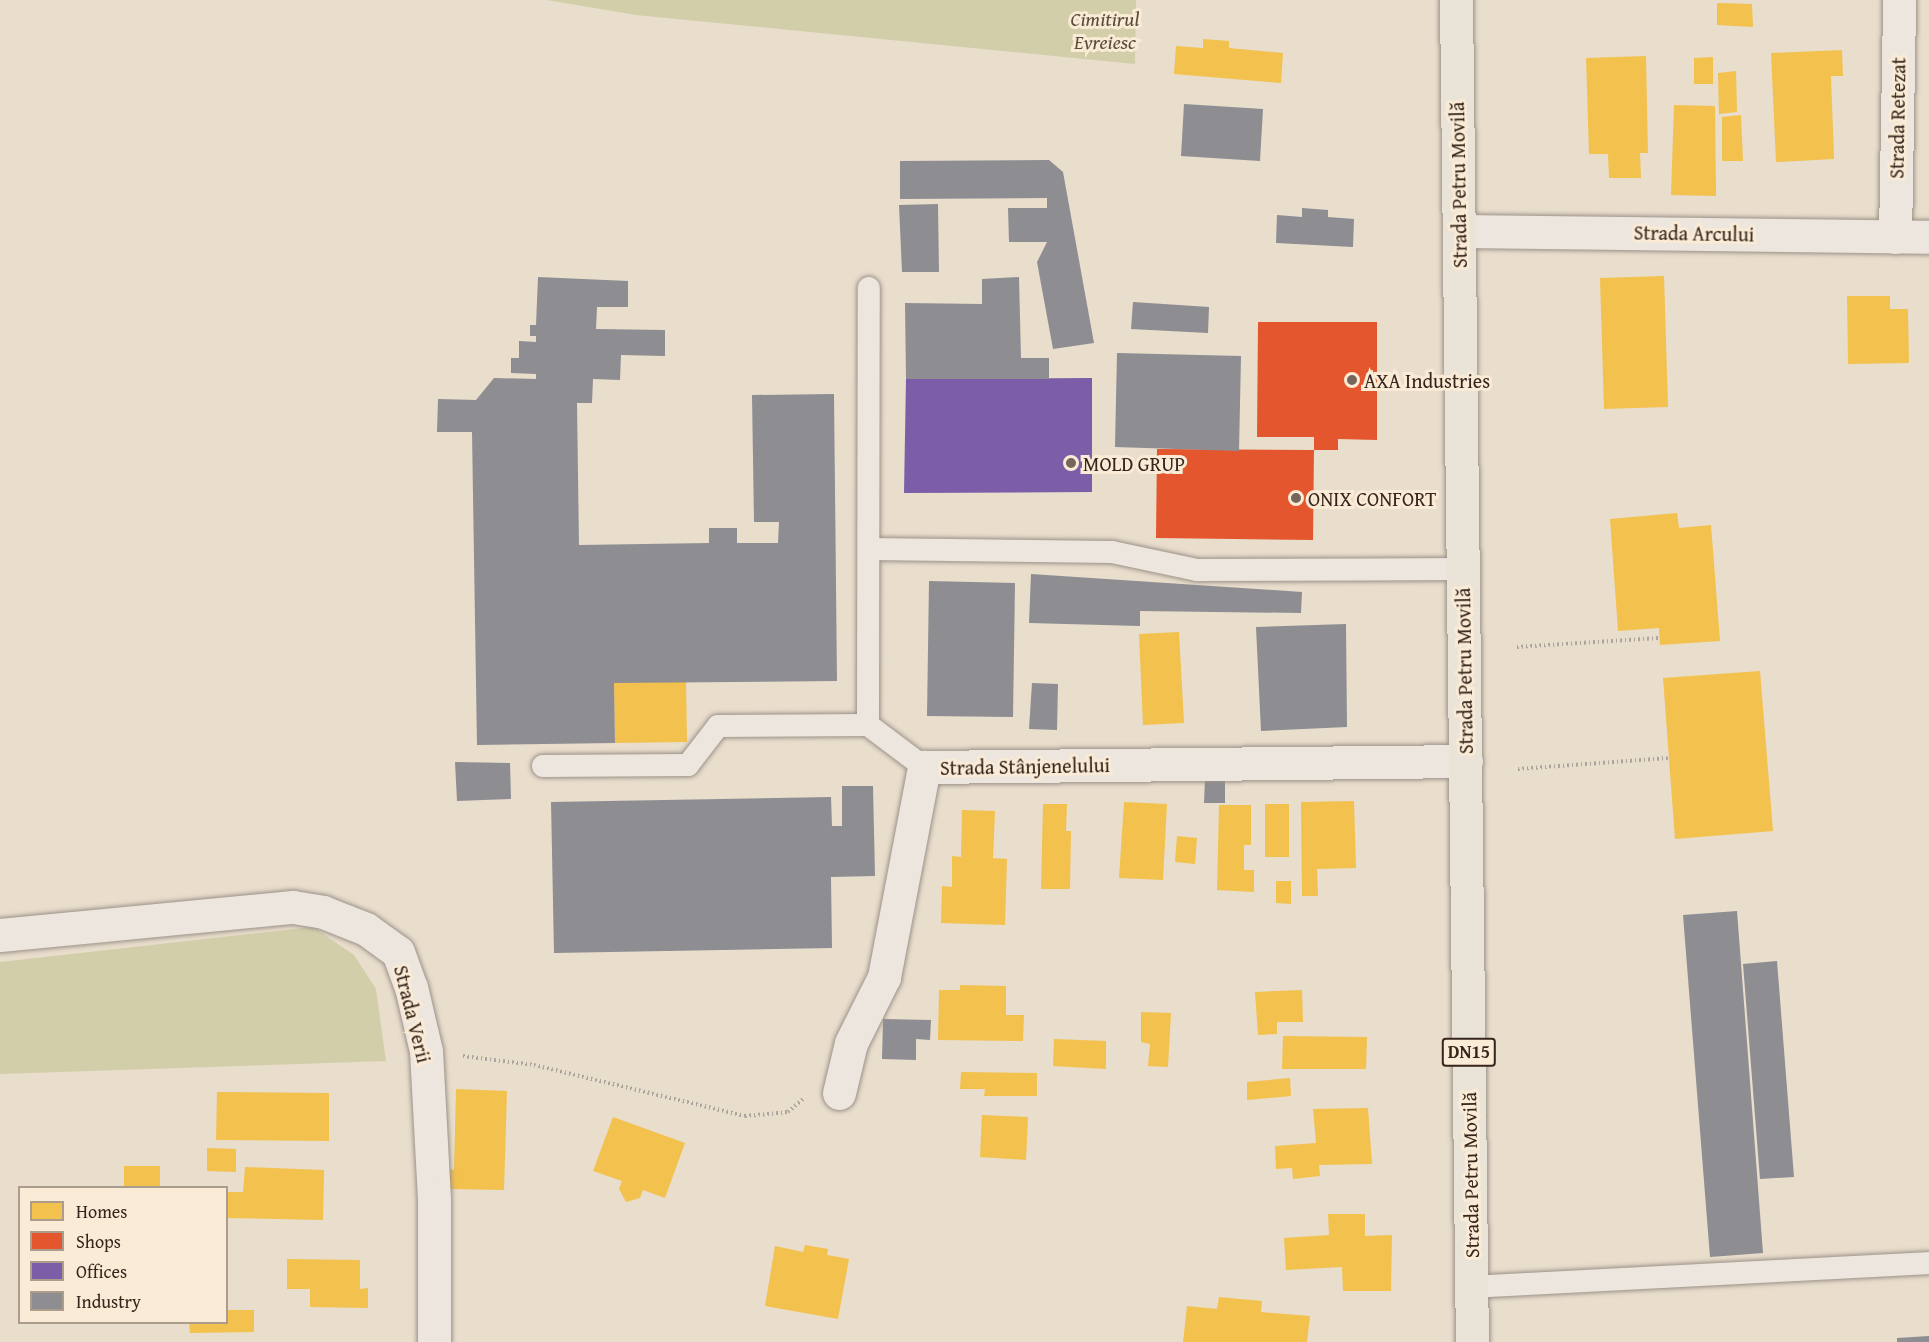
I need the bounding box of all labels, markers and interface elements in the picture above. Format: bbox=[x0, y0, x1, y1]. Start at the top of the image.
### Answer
park label: Cimitirul Evreiesc bbox=[1071, 7, 1139, 54]
street label: Strada Retezat bbox=[1884, 57, 1910, 179]
street label: Strada Petru Movilă bbox=[1445, 102, 1471, 268]
street label: Strada Arcului bbox=[1633, 220, 1755, 246]
place label: AXA Industries bbox=[1364, 368, 1490, 392]
marker: AXA Industries bbox=[1345, 373, 1359, 387]
place label: MOLD GRUP bbox=[1083, 451, 1185, 475]
marker: MOLD GRUP bbox=[1064, 456, 1078, 470]
place label: ONIX CONFORT bbox=[1308, 486, 1437, 510]
marker: ONIX CONFORT bbox=[1289, 491, 1303, 505]
street label: Strada Petru Movilă bbox=[1451, 588, 1477, 754]
street label: Strada Stânjenelului bbox=[940, 753, 1110, 779]
street label: Strada Verii bbox=[389, 963, 437, 1065]
road number: DN15 bbox=[1440, 1037, 1498, 1067]
street label: Strada Petru Movilă bbox=[1457, 1092, 1483, 1258]
legend bbox=[18, 1186, 228, 1324]
text: Homes bbox=[76, 1198, 127, 1225]
text: Shops bbox=[76, 1228, 121, 1255]
text: Offices bbox=[76, 1258, 127, 1285]
text: Industry bbox=[76, 1288, 141, 1315]

